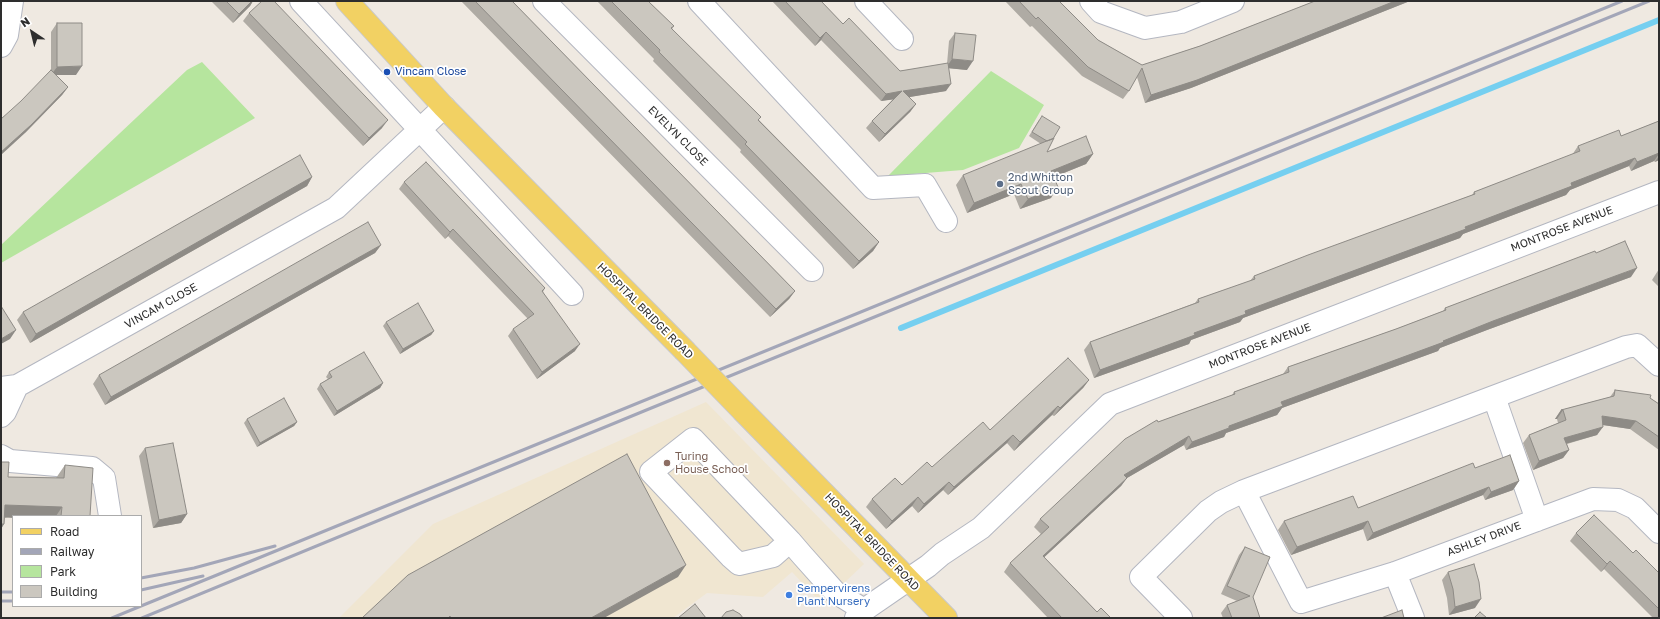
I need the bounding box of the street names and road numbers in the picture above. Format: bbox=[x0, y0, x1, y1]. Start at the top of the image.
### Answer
street label: EVELYN CLOSE bbox=[645, 103, 711, 169]
street label: MONTROSE AVENUE bbox=[1509, 203, 1615, 255]
street label: HOSPITAL BRIDGE ROAD bbox=[594, 260, 696, 362]
street label: VINCAM CLOSE bbox=[122, 281, 200, 331]
street label: MONTROSE AVENUE bbox=[1207, 320, 1313, 372]
street label: HOSPITAL BRIDGE ROAD bbox=[822, 491, 922, 593]
street label: ASHLEY DRIVE bbox=[1445, 519, 1523, 559]

